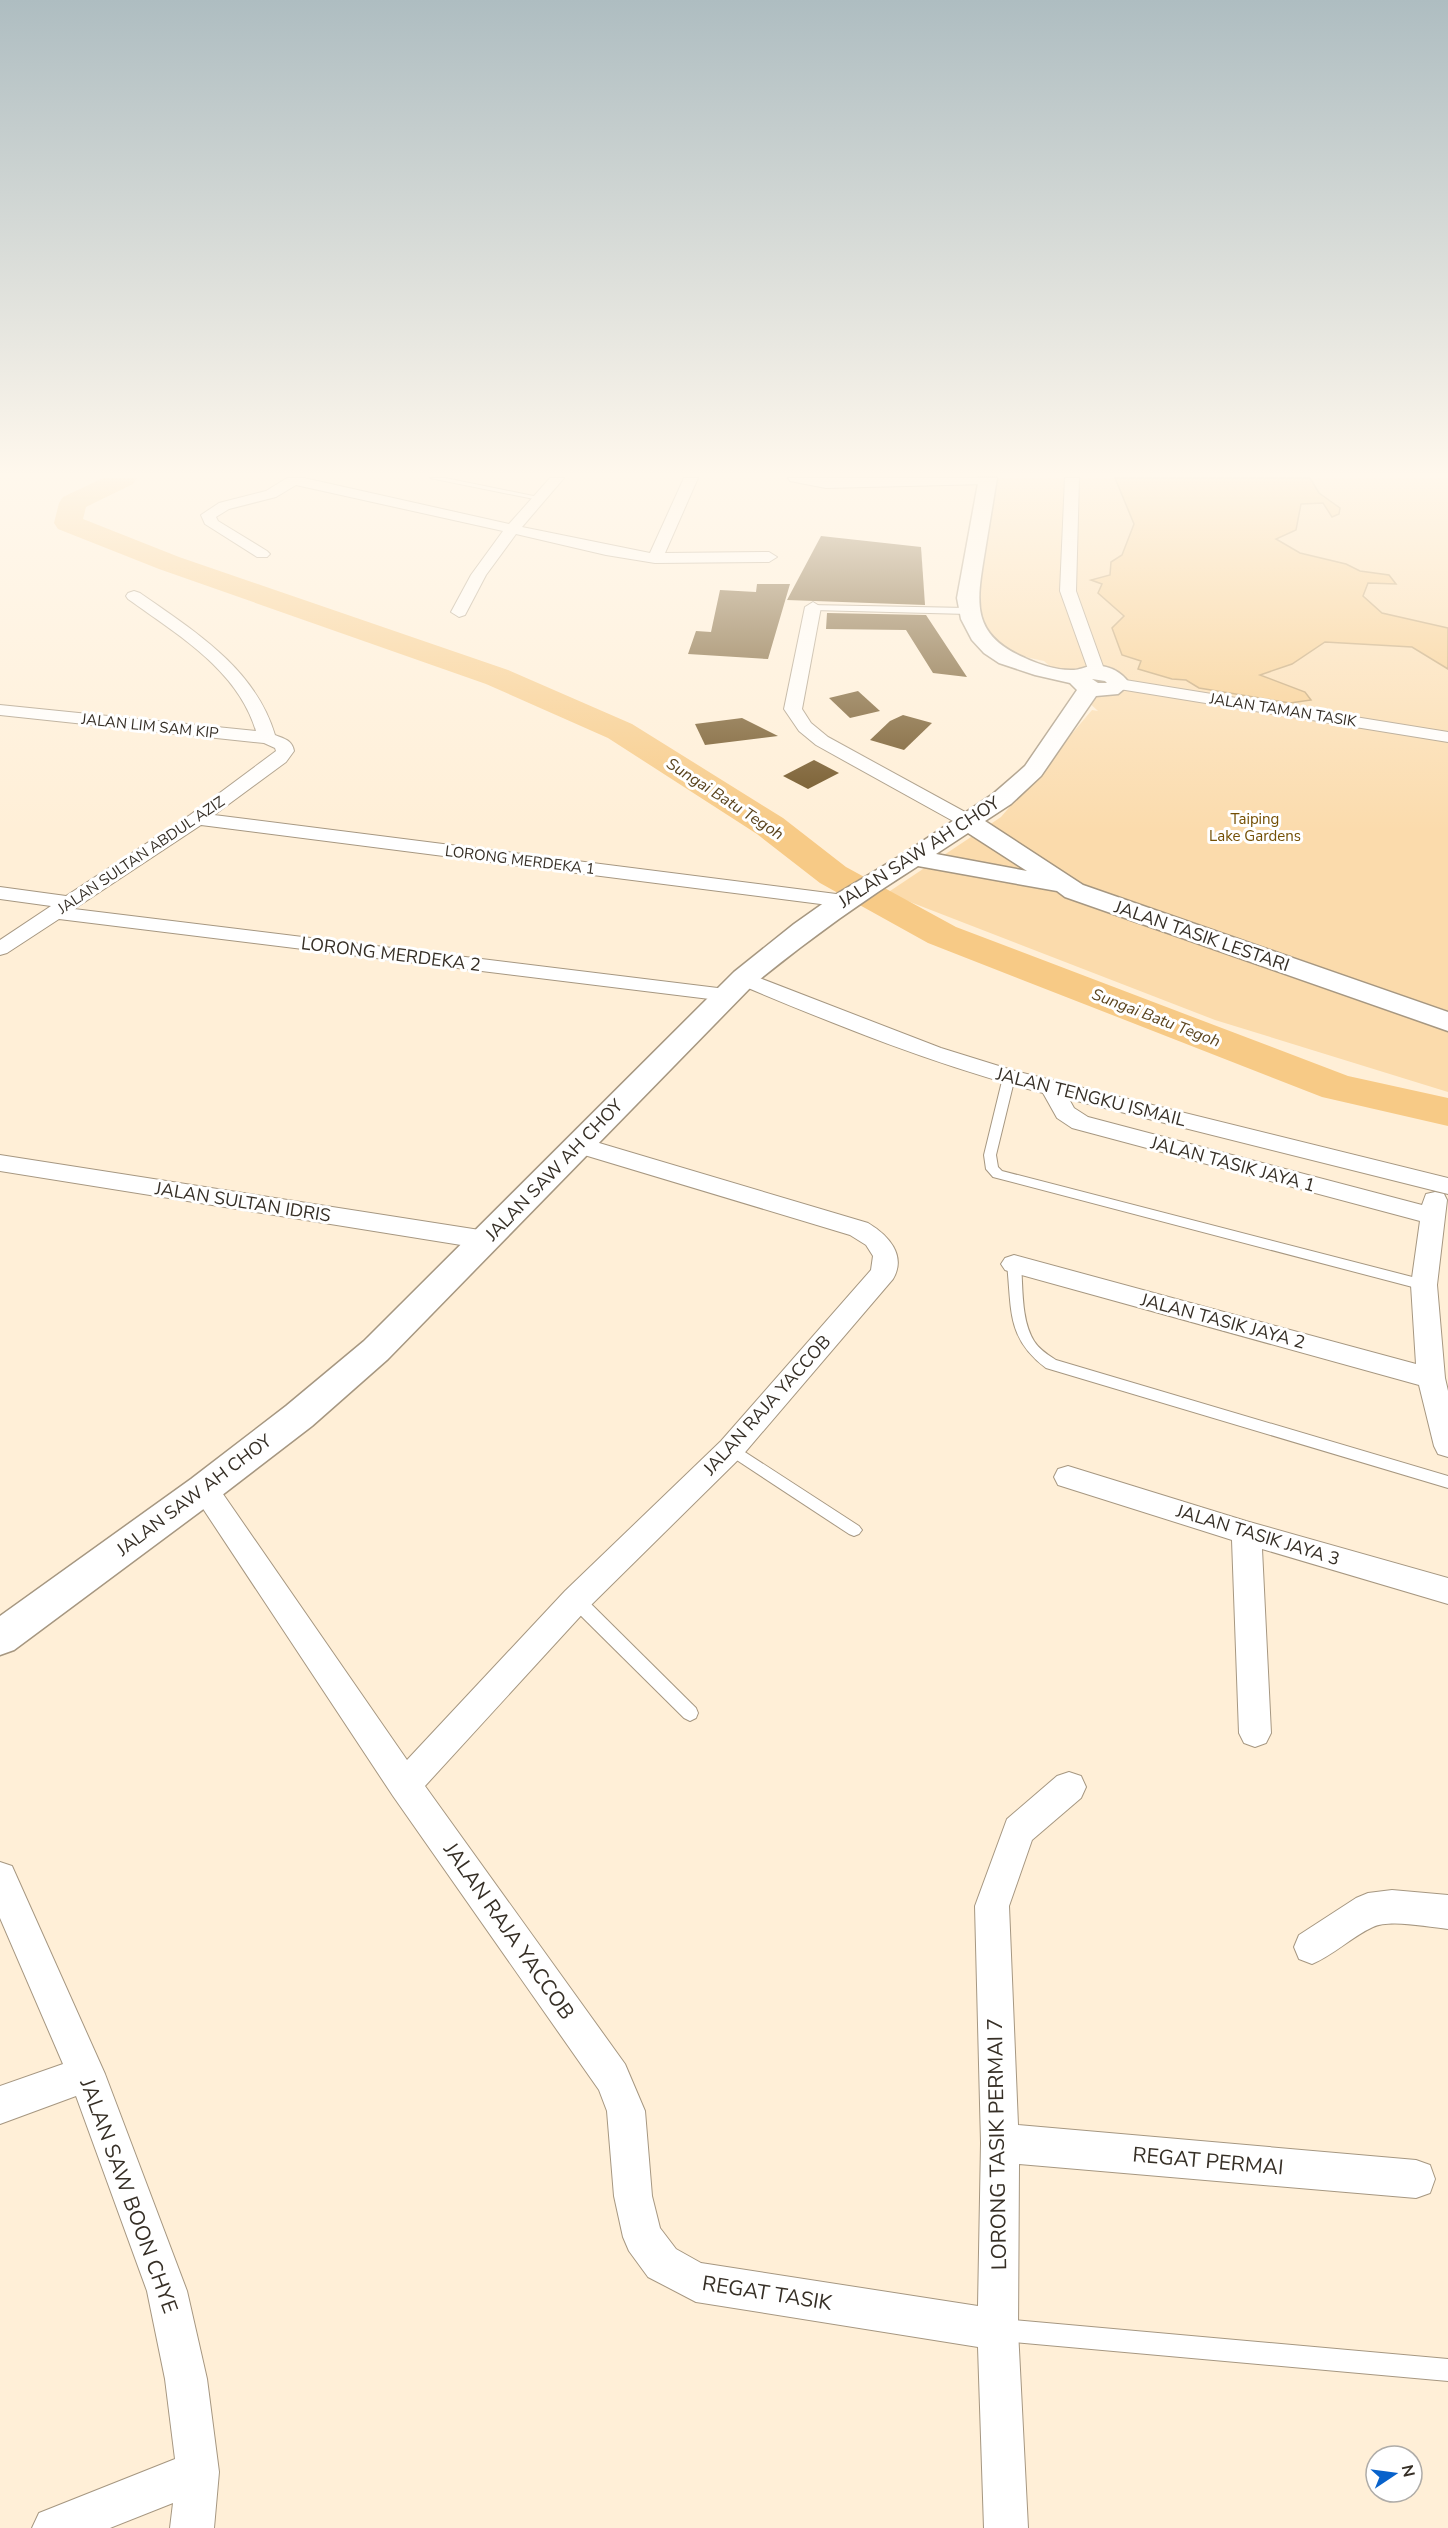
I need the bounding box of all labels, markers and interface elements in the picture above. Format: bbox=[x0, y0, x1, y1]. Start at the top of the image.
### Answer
street label: JALAN TAMAN TASIK bbox=[1207, 688, 1358, 732]
street label: JALAN LIM SAM KIP bbox=[79, 709, 220, 743]
water label: Sungai Batu Tegoh bbox=[662, 753, 788, 845]
street label: JALAN SAW AH CHOY bbox=[833, 791, 1005, 914]
street label: JALAN SULTAN ABDUL AZIZ bbox=[53, 792, 228, 919]
park label: Taiping Lake Gardens bbox=[1209, 809, 1301, 846]
street label: LORONG MERDEKA 1 bbox=[444, 841, 596, 879]
street label: JALAN TASIK LESTARI bbox=[1110, 894, 1293, 977]
street label: LORONG MERDEKA 2 bbox=[300, 931, 482, 977]
water label: Sungai Batu Tegoh bbox=[1089, 983, 1223, 1053]
street label: JALAN TENGKU ISMAIL bbox=[993, 1062, 1188, 1132]
street label: JALAN SAW AH CHOY bbox=[479, 1094, 628, 1247]
street label: JALAN TASIK JAYA 1 bbox=[1147, 1130, 1318, 1198]
street label: JALAN SULTAN IDRIS bbox=[153, 1176, 332, 1228]
street label: JALAN TASIK JAYA 2 bbox=[1137, 1287, 1308, 1355]
street label: JALAN RAJA YACCOB bbox=[697, 1330, 836, 1481]
street label: JALAN SAW AH CHOY bbox=[111, 1429, 277, 1562]
street label: JALAN TASIK JAYA 3 bbox=[1173, 1498, 1342, 1571]
street label: JALAN RAJA YACCOB bbox=[437, 1836, 581, 2025]
street label: LORONG TASIK PERMAI 7 bbox=[981, 2018, 1013, 2270]
street label: JALAN SAW BOON CHYE bbox=[73, 2074, 184, 2317]
street label: REGAT PERMAI bbox=[1131, 2140, 1285, 2182]
street label: REGAT TASIK bbox=[700, 2269, 835, 2317]
north arrow bbox=[1364, 2444, 1424, 2504]
text: N bbox=[1396, 2463, 1420, 2479]

